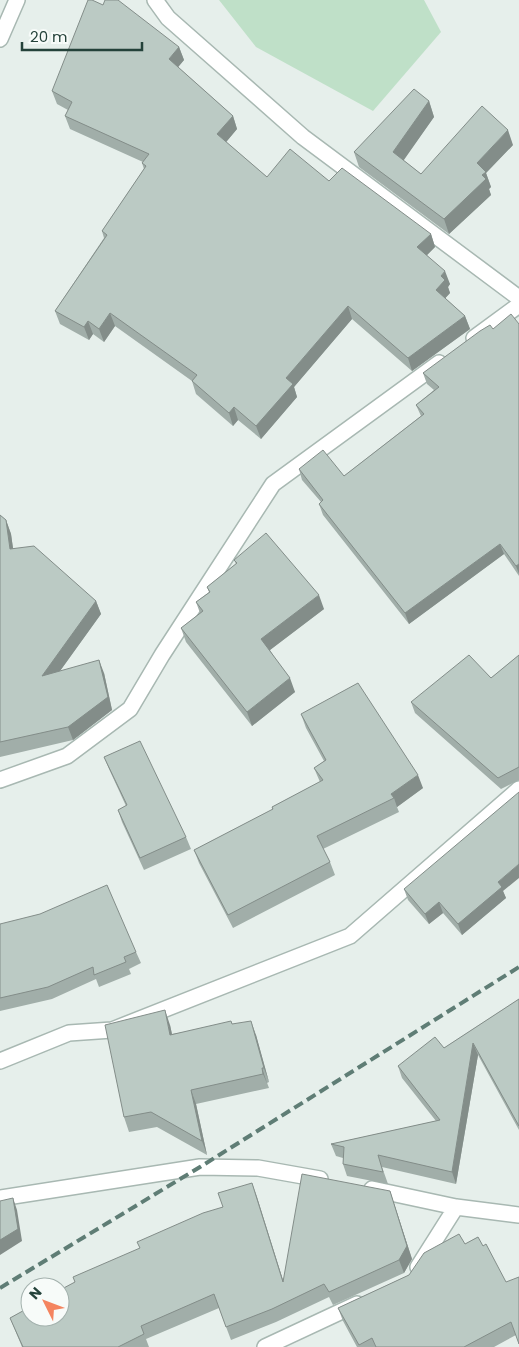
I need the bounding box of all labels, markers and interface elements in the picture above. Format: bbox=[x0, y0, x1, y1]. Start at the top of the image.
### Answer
scale bar bbox=[22, 20, 142, 52]
text: 20 m bbox=[30, 26, 68, 47]
north arrow bbox=[20, 1277, 70, 1327]
text: N bbox=[24, 1283, 46, 1304]

